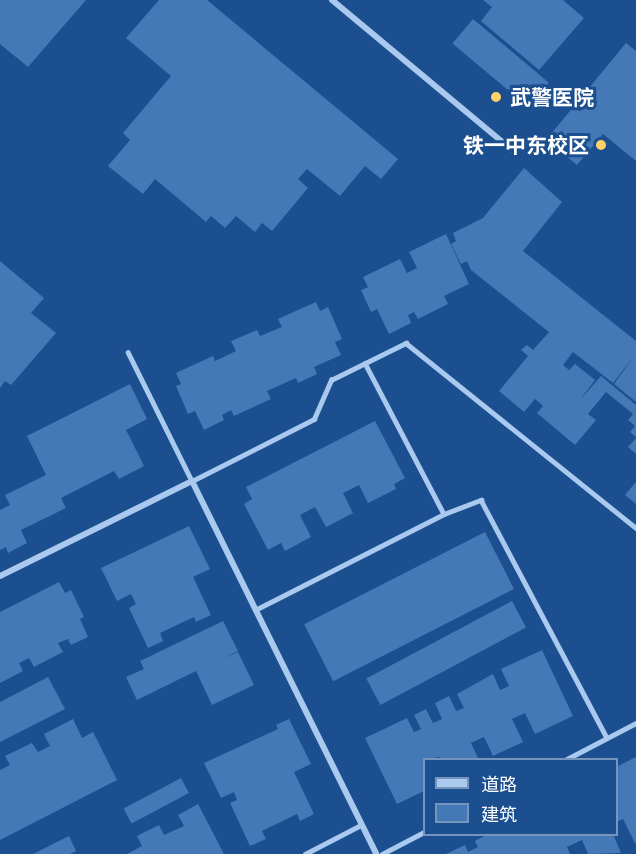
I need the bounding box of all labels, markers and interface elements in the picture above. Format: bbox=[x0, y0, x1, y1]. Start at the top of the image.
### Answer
place label: 武警医院 bbox=[510, 84, 594, 110]
marker: 武警医院 bbox=[487, 88, 505, 106]
place label: 铁一中东校区 bbox=[463, 132, 589, 158]
marker: 铁一中东校区 bbox=[594, 138, 608, 152]
legend bbox=[423, 758, 618, 836]
text: 道路 bbox=[481, 773, 517, 795]
text: 建筑 bbox=[481, 803, 517, 825]

